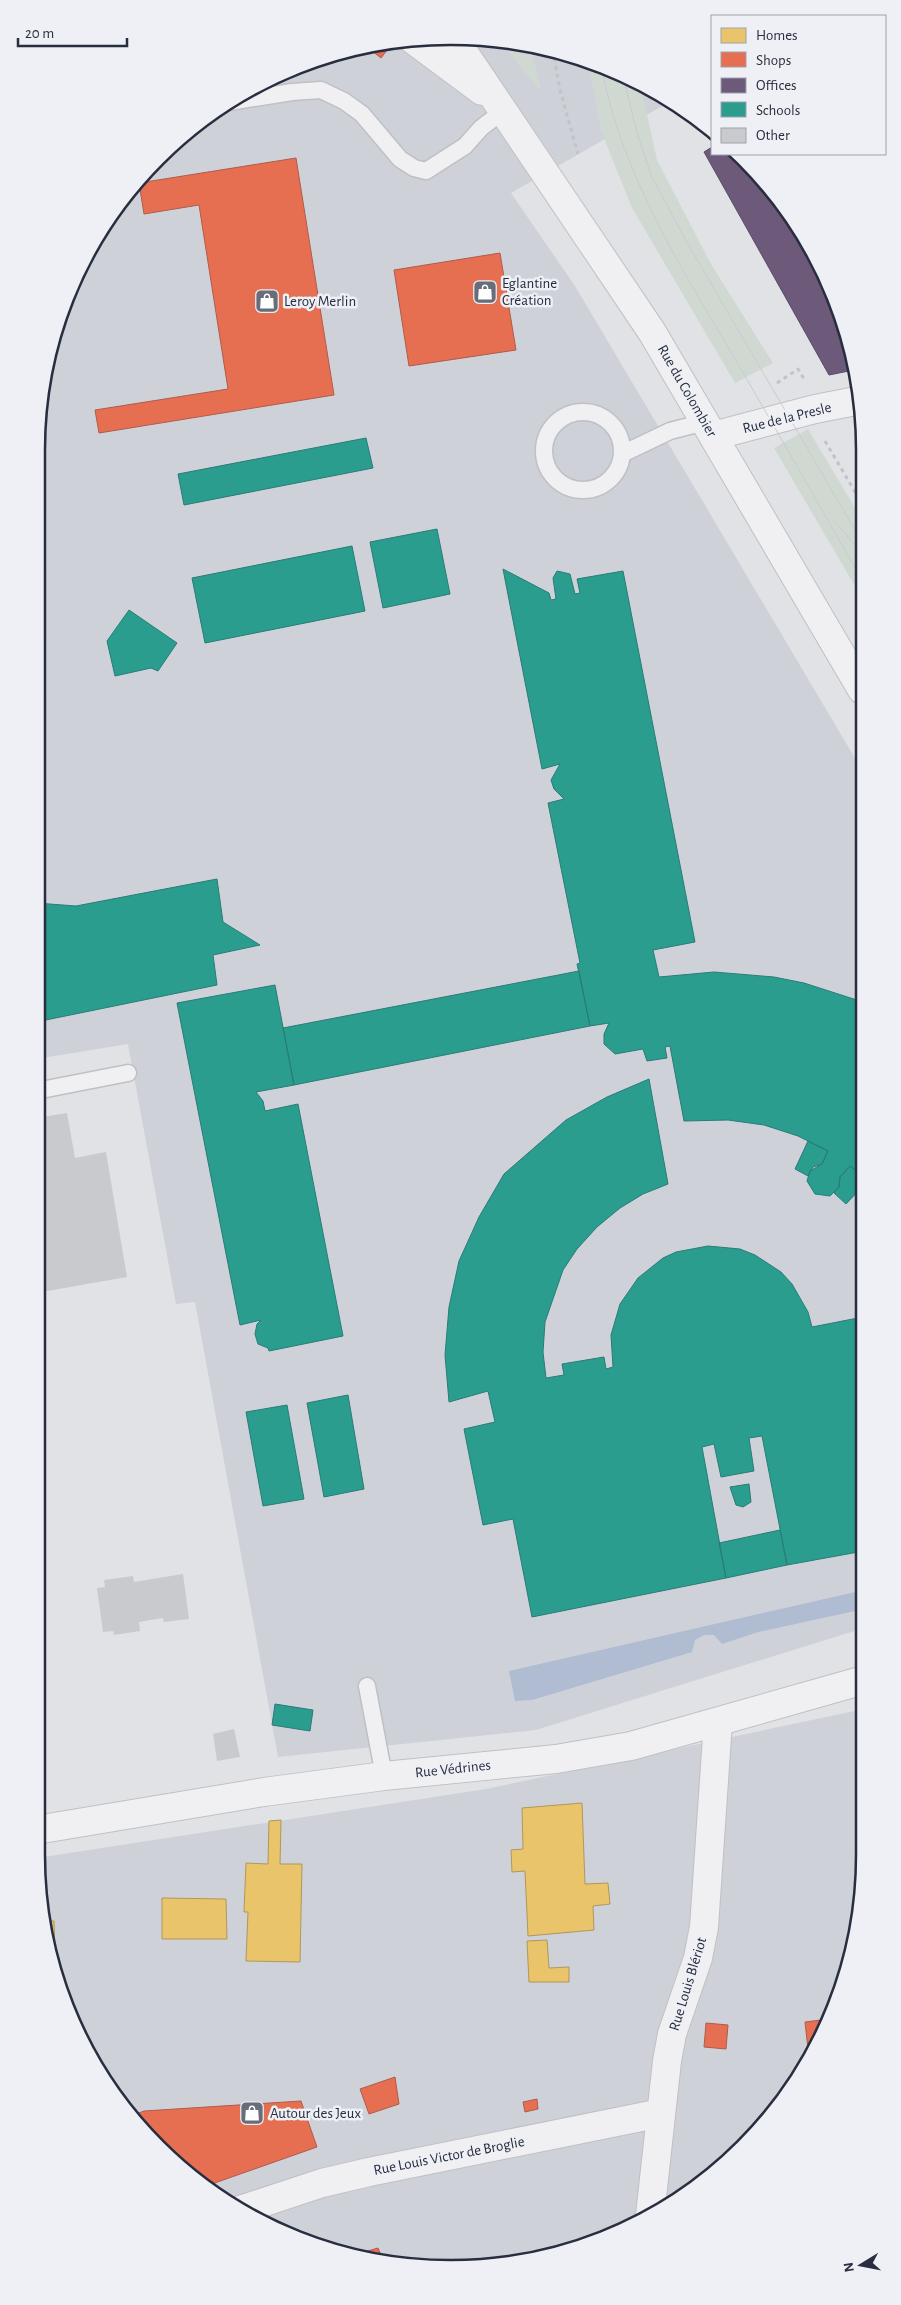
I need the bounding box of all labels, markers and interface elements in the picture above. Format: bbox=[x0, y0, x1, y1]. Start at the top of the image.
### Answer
scale bar bbox=[18, 15, 126, 47]
legend bbox=[711, 15, 886, 155]
text: 20 m bbox=[25, 26, 54, 41]
text: Homes bbox=[756, 28, 798, 43]
text: Shops bbox=[756, 53, 791, 68]
text: Offices bbox=[756, 78, 797, 93]
text: Schools bbox=[756, 103, 800, 118]
text: Other bbox=[756, 128, 790, 143]
place label: Eglantine Création bbox=[502, 276, 557, 308]
shop icon: Eglantine Création bbox=[472, 279, 498, 305]
shop icon: Leroy Merlin bbox=[254, 288, 280, 314]
place label: Leroy Merlin bbox=[284, 294, 356, 309]
street label: Rue du Colombier bbox=[655, 342, 720, 440]
street label: Rue de la Presle bbox=[741, 400, 833, 436]
street label: Rue Védrines bbox=[414, 1758, 492, 1780]
street label: Rue Louis Blériot bbox=[667, 1935, 709, 2033]
shop icon: Autour des Jeux bbox=[239, 2100, 265, 2126]
place label: Autour des Jeux bbox=[270, 2106, 361, 2121]
street label: Rue Louis Victor de Broglie bbox=[372, 2134, 526, 2178]
north arrow bbox=[836, 2240, 886, 2290]
text: N bbox=[841, 2261, 857, 2273]

